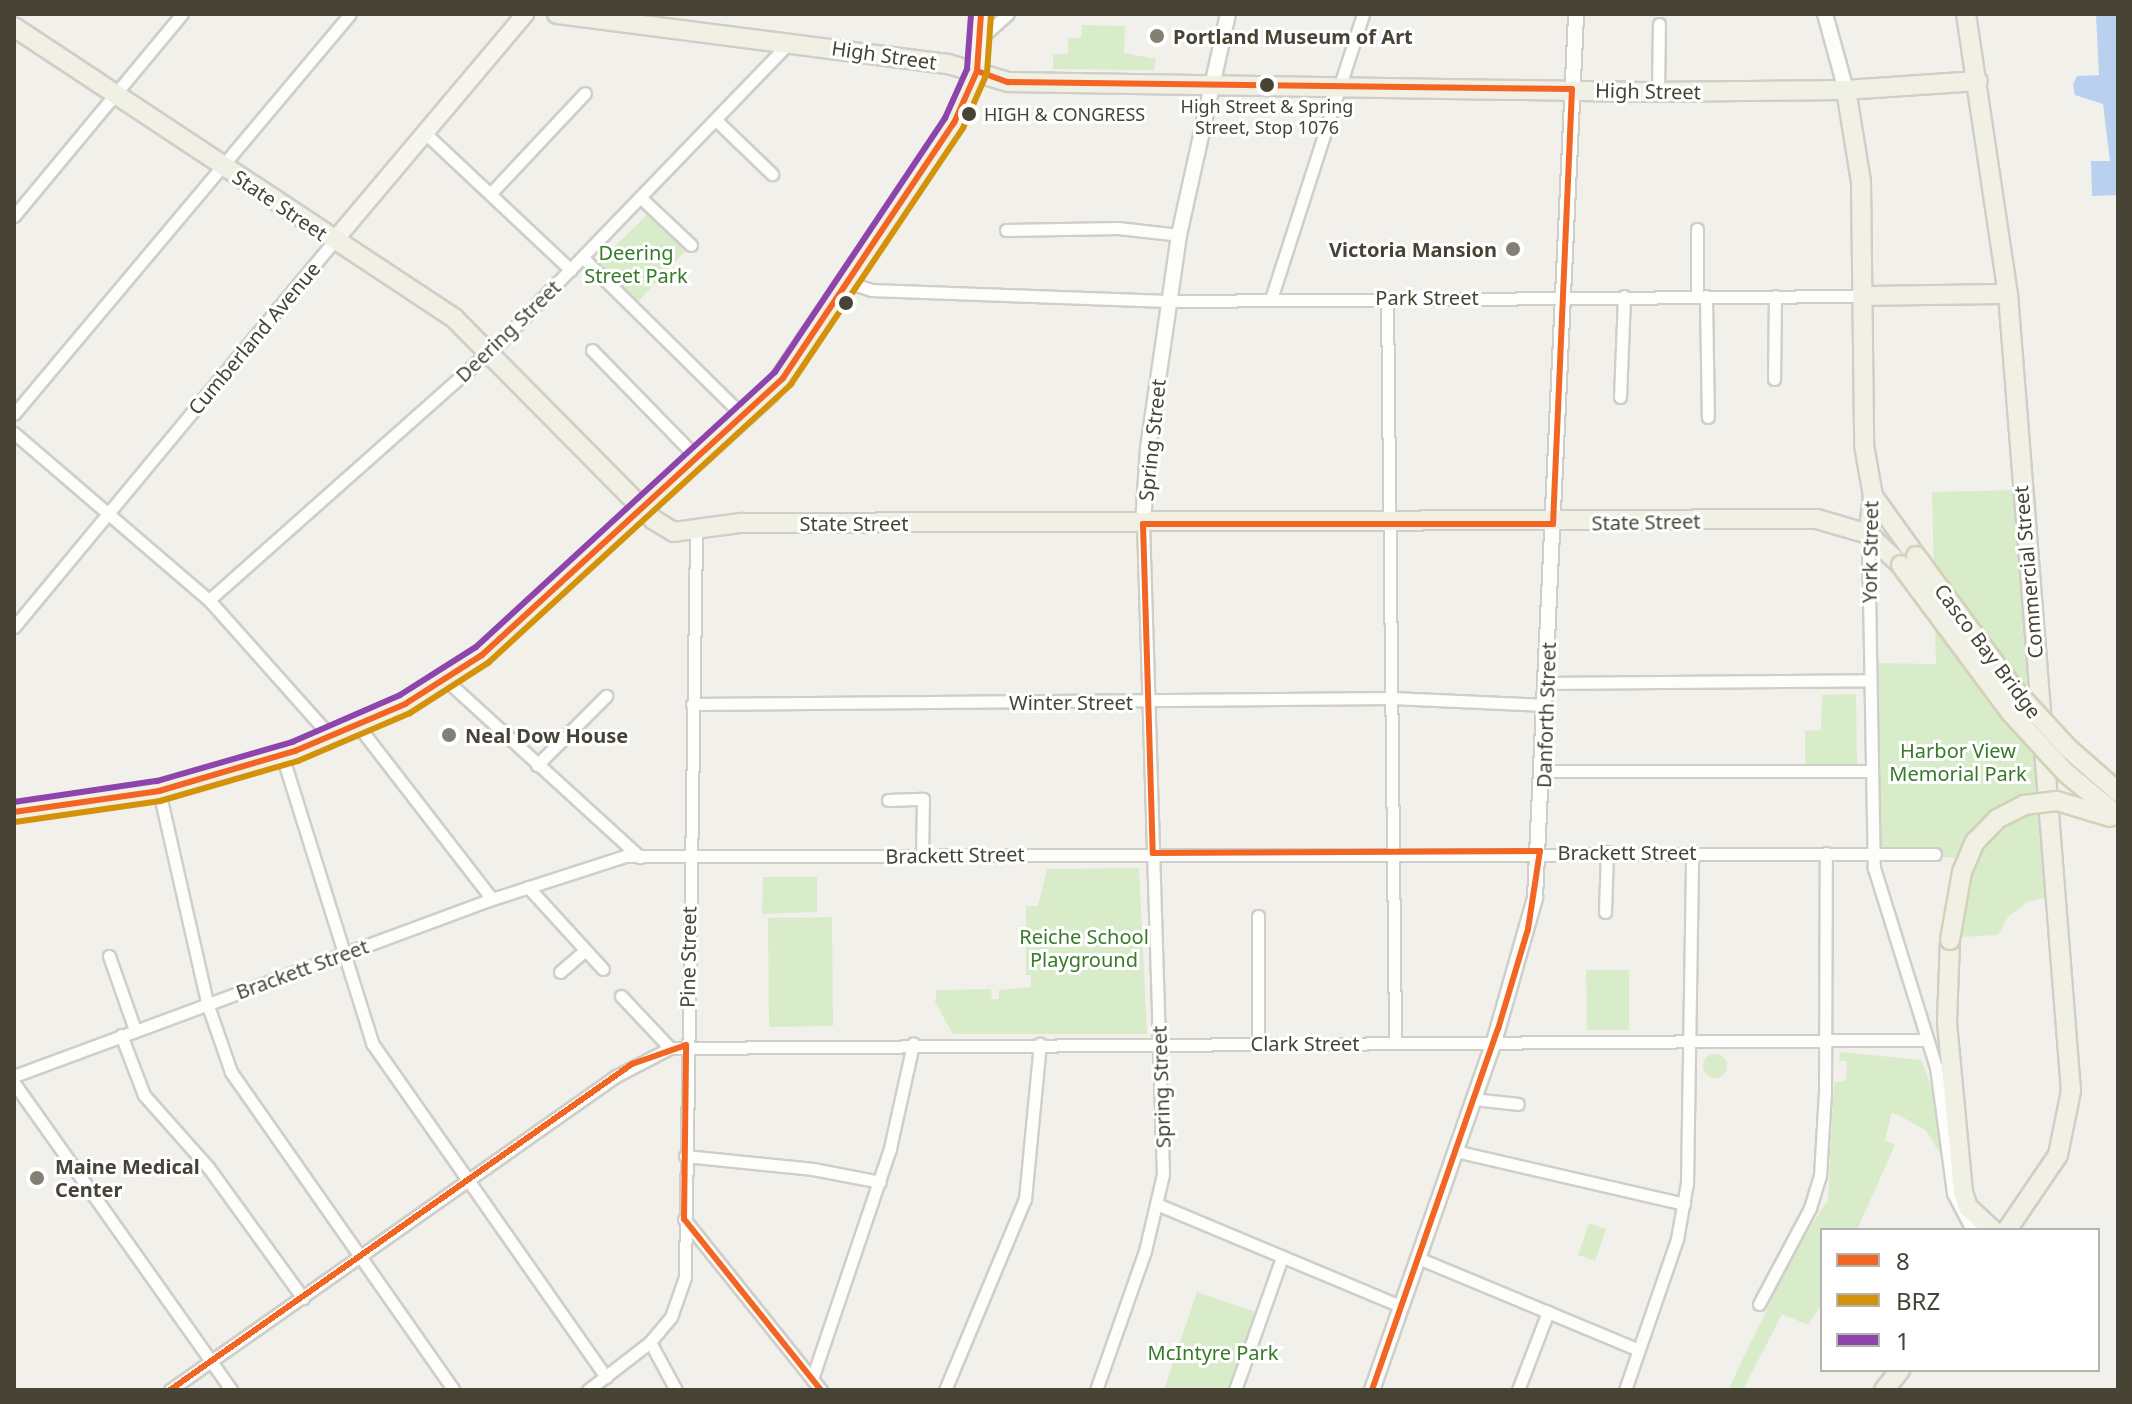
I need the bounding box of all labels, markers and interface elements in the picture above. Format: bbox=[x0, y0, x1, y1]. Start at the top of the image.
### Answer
place label: Portland Museum of Art bbox=[1173, 24, 1413, 48]
marker: Portland Museum of Art bbox=[1148, 27, 1166, 45]
street label: High Street bbox=[830, 36, 938, 74]
marker: High Street & Spring Street, Stop 1076 bbox=[1259, 77, 1275, 93]
street label: High Street bbox=[1595, 78, 1701, 104]
place label: High Street & Spring Street, Stop 1076 bbox=[1181, 96, 1353, 138]
place label: HIGH & CONGRESS bbox=[984, 103, 1145, 125]
marker: HIGH & CONGRESS bbox=[961, 106, 977, 122]
street label: State Street bbox=[228, 165, 332, 245]
place label: Victoria Mansion bbox=[1329, 237, 1497, 261]
marker: Victoria Mansion bbox=[1504, 240, 1522, 258]
park label: Deering Street Park bbox=[584, 241, 688, 288]
street label: Cumberland Avenue bbox=[183, 257, 325, 419]
street label: Deering Street bbox=[451, 275, 565, 387]
street label: Park Street bbox=[1375, 285, 1479, 309]
unlabelled marker bbox=[838, 295, 854, 311]
street label: Spring Street bbox=[1134, 378, 1170, 502]
street label: Commercial Street bbox=[2008, 485, 2048, 659]
street label: York Street bbox=[1857, 501, 1883, 603]
street label: State Street bbox=[1591, 509, 1701, 535]
street label: State Street bbox=[800, 511, 908, 535]
street label: Casco Bay Bridge bbox=[1930, 579, 2046, 723]
street label: Danforth Street bbox=[1531, 642, 1561, 788]
street label: Winter Street bbox=[1009, 690, 1133, 714]
place label: Neal Dow House bbox=[465, 723, 628, 747]
marker: Neal Dow House bbox=[440, 726, 458, 744]
park label: Harbor View Memorial Park bbox=[1889, 738, 2027, 785]
street label: Brackett Street bbox=[1557, 840, 1697, 864]
street label: Brackett Street bbox=[885, 842, 1025, 868]
street label: Pine Street bbox=[675, 906, 701, 1008]
park label: Reiche School Playground bbox=[1019, 925, 1149, 972]
street label: Brackett Street bbox=[233, 934, 371, 1004]
street label: Spring Street bbox=[1147, 1025, 1175, 1149]
street label: Clark Street bbox=[1251, 1031, 1359, 1055]
place label: Maine Medical Center bbox=[55, 1154, 200, 1201]
marker: Maine Medical Center bbox=[26, 1167, 48, 1189]
legend bbox=[1820, 1228, 2100, 1372]
text: 8 bbox=[1896, 1244, 1910, 1277]
text: BRZ bbox=[1896, 1284, 1940, 1317]
text: 1 bbox=[1896, 1324, 1910, 1357]
park label: McIntyre Park bbox=[1148, 1340, 1278, 1364]

